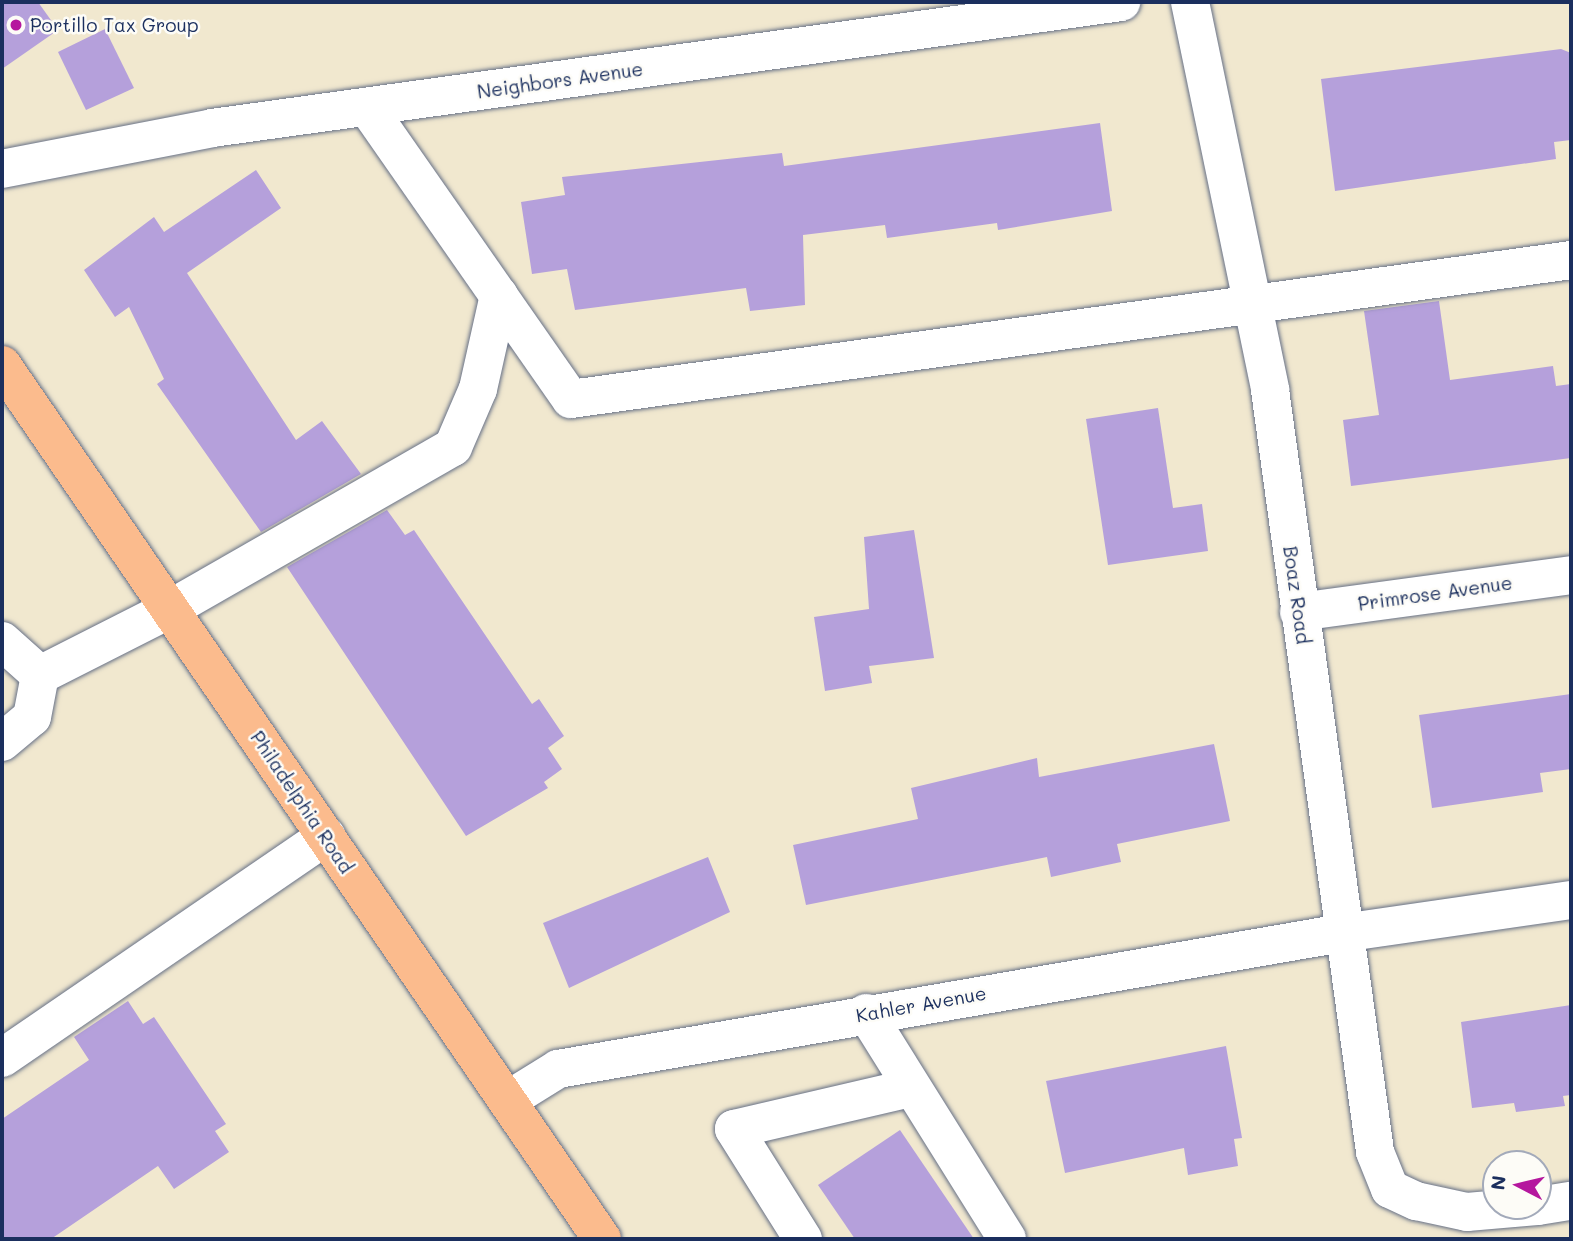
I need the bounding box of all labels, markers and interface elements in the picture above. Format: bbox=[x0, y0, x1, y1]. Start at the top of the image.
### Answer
place label: Portillo Tax Group bbox=[30, 14, 199, 36]
marker: Portillo Tax Group bbox=[8, 17, 24, 33]
street label: Neighbors Avenue bbox=[476, 57, 644, 103]
street label: Boaz Road bbox=[1279, 544, 1315, 646]
street label: Primrose Avenue bbox=[1356, 571, 1514, 615]
street label: Philadelphia Road bbox=[246, 726, 358, 878]
street label: Kahler Avenue bbox=[854, 981, 988, 1027]
north arrow bbox=[1482, 1150, 1552, 1220]
text: N bbox=[1484, 1174, 1511, 1191]

